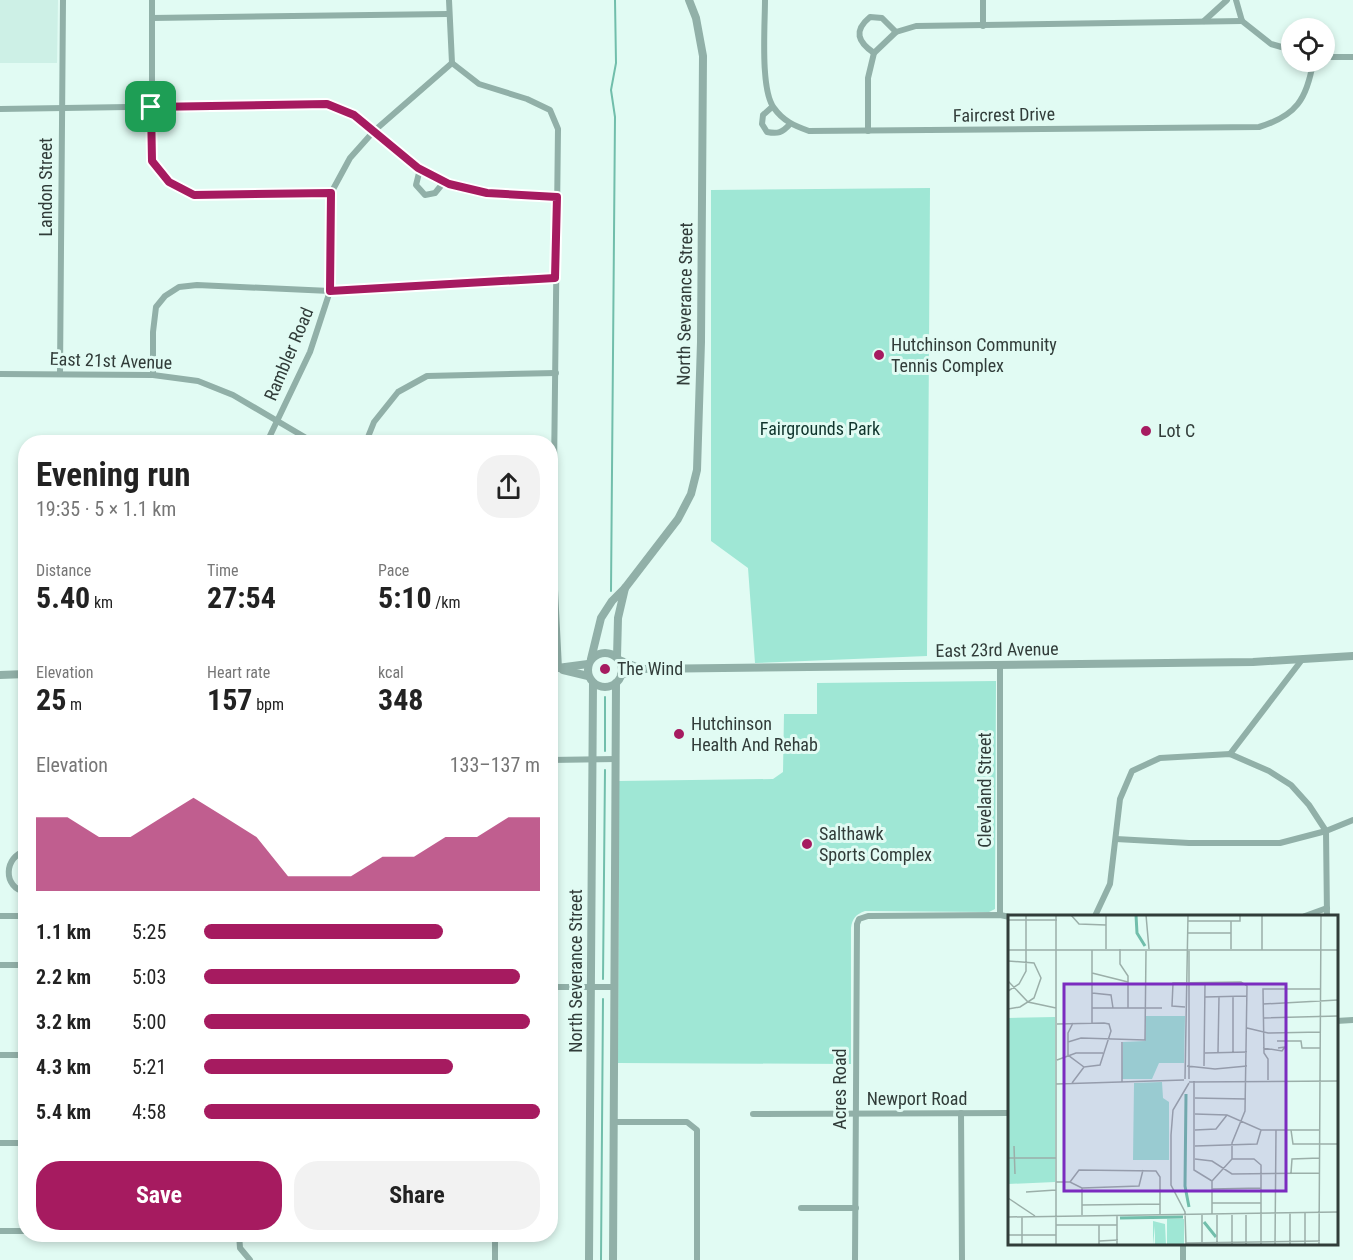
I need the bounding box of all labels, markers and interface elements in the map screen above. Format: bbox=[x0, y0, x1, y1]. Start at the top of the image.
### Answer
map controls bbox=[1281, 18, 1335, 72]
button: locate bbox=[1281, 18, 1335, 72]
pin bbox=[125, 81, 176, 132]
icon: arrive bbox=[134, 90, 167, 123]
street label: Faircrest Drive bbox=[953, 103, 1055, 126]
street label: Landon Street bbox=[35, 138, 56, 236]
street label: North Severance Street bbox=[673, 222, 696, 386]
street label: Rambler Road bbox=[260, 304, 318, 403]
place label: Hutchinson Community Tennis Complex bbox=[891, 334, 1057, 376]
street label: East 21st Avenue bbox=[49, 348, 173, 373]
marker: Hutchinson Community Tennis Complex bbox=[872, 348, 886, 362]
park label: Fairgrounds Park bbox=[760, 418, 880, 439]
place label: Lot C bbox=[1158, 420, 1195, 441]
marker: Lot C bbox=[1139, 424, 1153, 438]
text: Evening run bbox=[36, 455, 191, 494]
button: share bbox=[477, 455, 540, 518]
text: 19:35 · 5 × 1.1 km bbox=[36, 497, 176, 521]
text: Distance bbox=[36, 561, 91, 580]
text: Time bbox=[207, 561, 239, 580]
text: Pace bbox=[378, 561, 409, 580]
text: 5.40 bbox=[36, 580, 90, 615]
text: 27:54 bbox=[207, 580, 276, 615]
text: 5:10 bbox=[378, 580, 432, 615]
text: km bbox=[90, 593, 113, 612]
text: /km bbox=[432, 593, 461, 612]
street label: East 23rd Avenue bbox=[935, 638, 1059, 661]
place label: The Wind bbox=[617, 658, 683, 679]
marker: The Wind bbox=[598, 662, 612, 676]
text: Elevation bbox=[36, 663, 94, 682]
text: Heart rate bbox=[207, 663, 270, 682]
text: kcal bbox=[378, 663, 404, 682]
text: 25 bbox=[36, 682, 66, 717]
text: 157 bbox=[207, 682, 252, 717]
text: 348 bbox=[378, 682, 423, 717]
text: m bbox=[66, 695, 82, 714]
text: bpm bbox=[252, 695, 284, 714]
place label: Hutchinson Health And Rehab bbox=[691, 713, 818, 755]
marker: Hutchinson Health And Rehab bbox=[672, 727, 686, 741]
street label: Cleveland Street bbox=[974, 732, 995, 848]
text: Elevation bbox=[36, 753, 108, 777]
text: 133–137 m bbox=[450, 753, 540, 777]
place label: Salthawk Sports Complex bbox=[819, 823, 932, 865]
marker: Salthawk Sports Complex bbox=[800, 837, 814, 851]
street label: North Severance Street bbox=[565, 889, 586, 1053]
inset map bbox=[1008, 915, 1338, 1245]
text: 1.1 km bbox=[36, 920, 91, 944]
text: 5:25 bbox=[132, 920, 166, 944]
text: 2.2 km bbox=[36, 965, 91, 989]
text: 5:03 bbox=[132, 965, 166, 989]
text: 3.2 km bbox=[36, 1010, 91, 1034]
text: 5:00 bbox=[132, 1010, 166, 1034]
street label: Acres Road bbox=[829, 1049, 850, 1129]
text: 4.3 km bbox=[36, 1055, 91, 1079]
text: 5:21 bbox=[132, 1055, 166, 1079]
street label: Newport Road bbox=[867, 1088, 967, 1109]
text: 5.4 km bbox=[36, 1100, 91, 1124]
text: 4:58 bbox=[132, 1100, 166, 1124]
button: Save bbox=[36, 1161, 282, 1230]
button: Share bbox=[294, 1161, 540, 1230]

